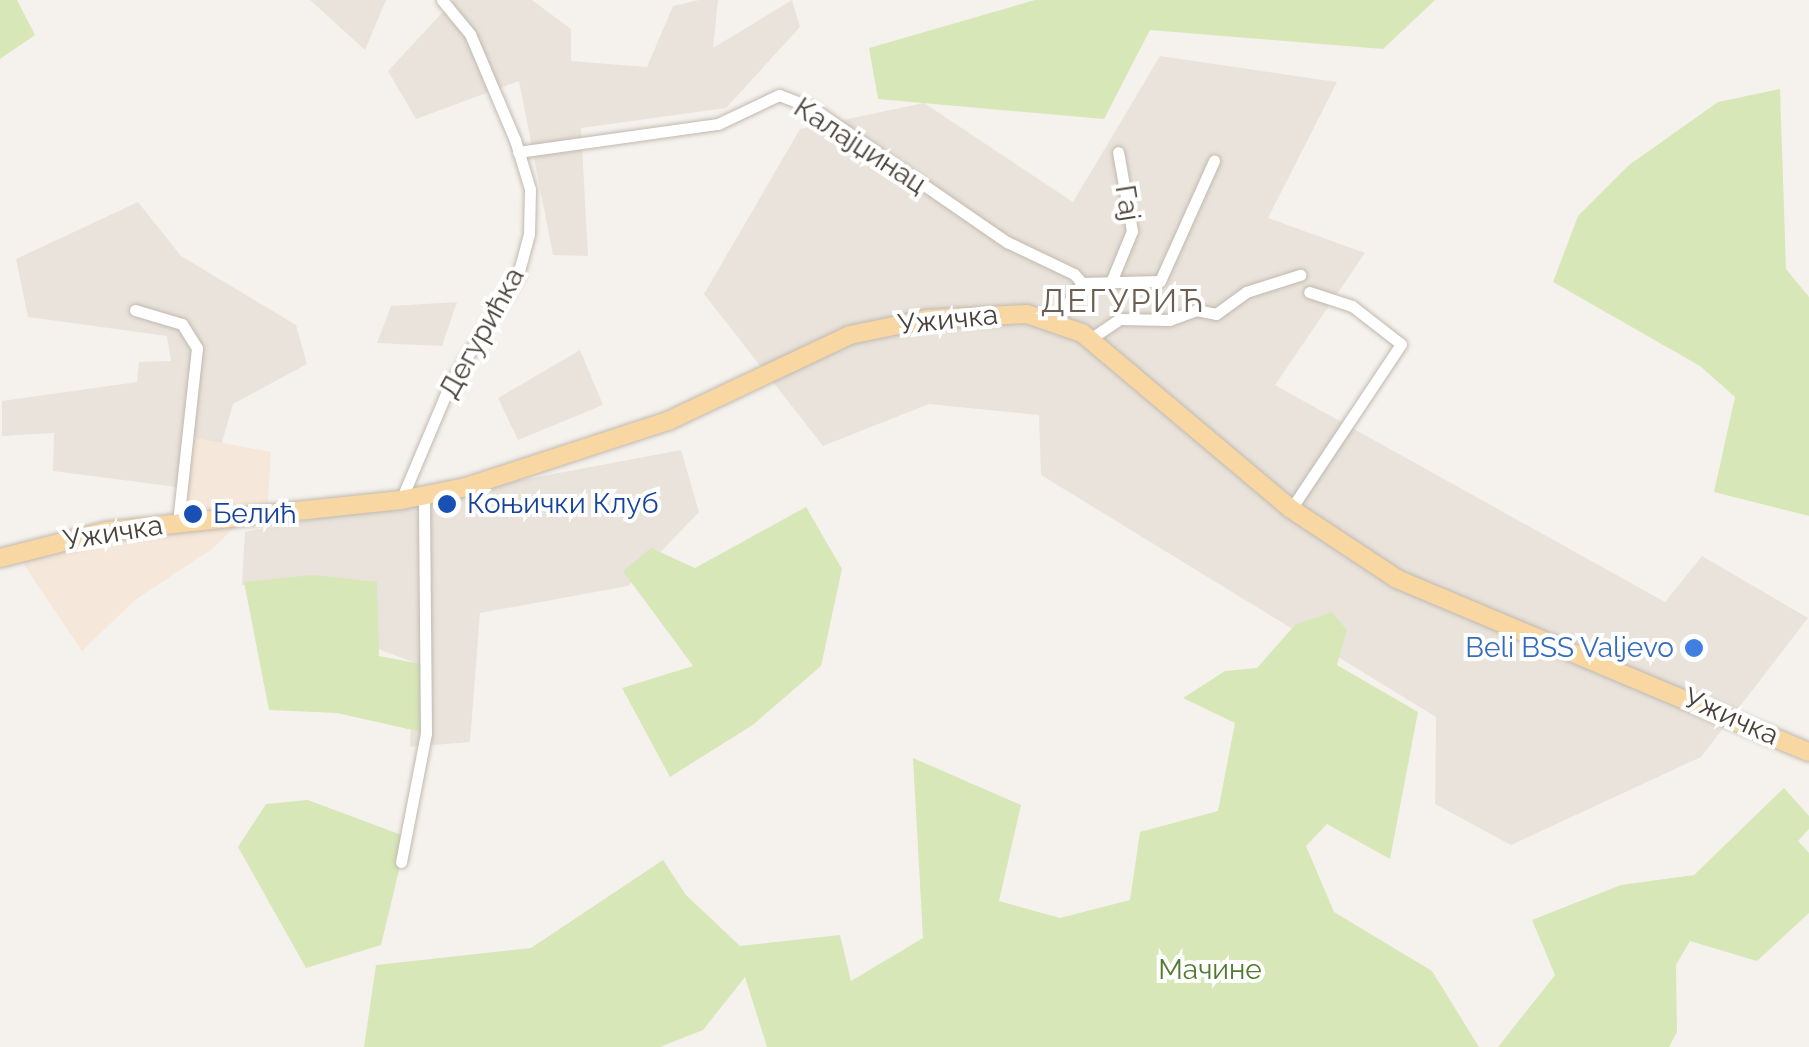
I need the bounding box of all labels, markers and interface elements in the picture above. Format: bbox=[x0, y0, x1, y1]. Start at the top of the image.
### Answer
street label: Калајџинац bbox=[788, 91, 932, 201]
street label: Гај bbox=[1108, 183, 1146, 223]
street label: Дегурићка bbox=[432, 262, 532, 404]
district label: ДЕГУРИЋ bbox=[1041, 282, 1205, 320]
street label: Ужичка bbox=[896, 298, 1000, 342]
place label: Коњички Клуб bbox=[467, 487, 659, 521]
marker: Коњички Клуб bbox=[436, 493, 458, 515]
place label: Белић bbox=[213, 497, 297, 531]
marker: Белић bbox=[182, 503, 204, 525]
street label: Ужичка bbox=[61, 509, 165, 557]
place label: Beli BSS Valjevo bbox=[1464, 631, 1674, 665]
marker: Beli BSS Valjevo bbox=[1683, 637, 1705, 659]
street label: Ужичка bbox=[1678, 681, 1784, 753]
park label: Мачине bbox=[1158, 953, 1262, 987]

